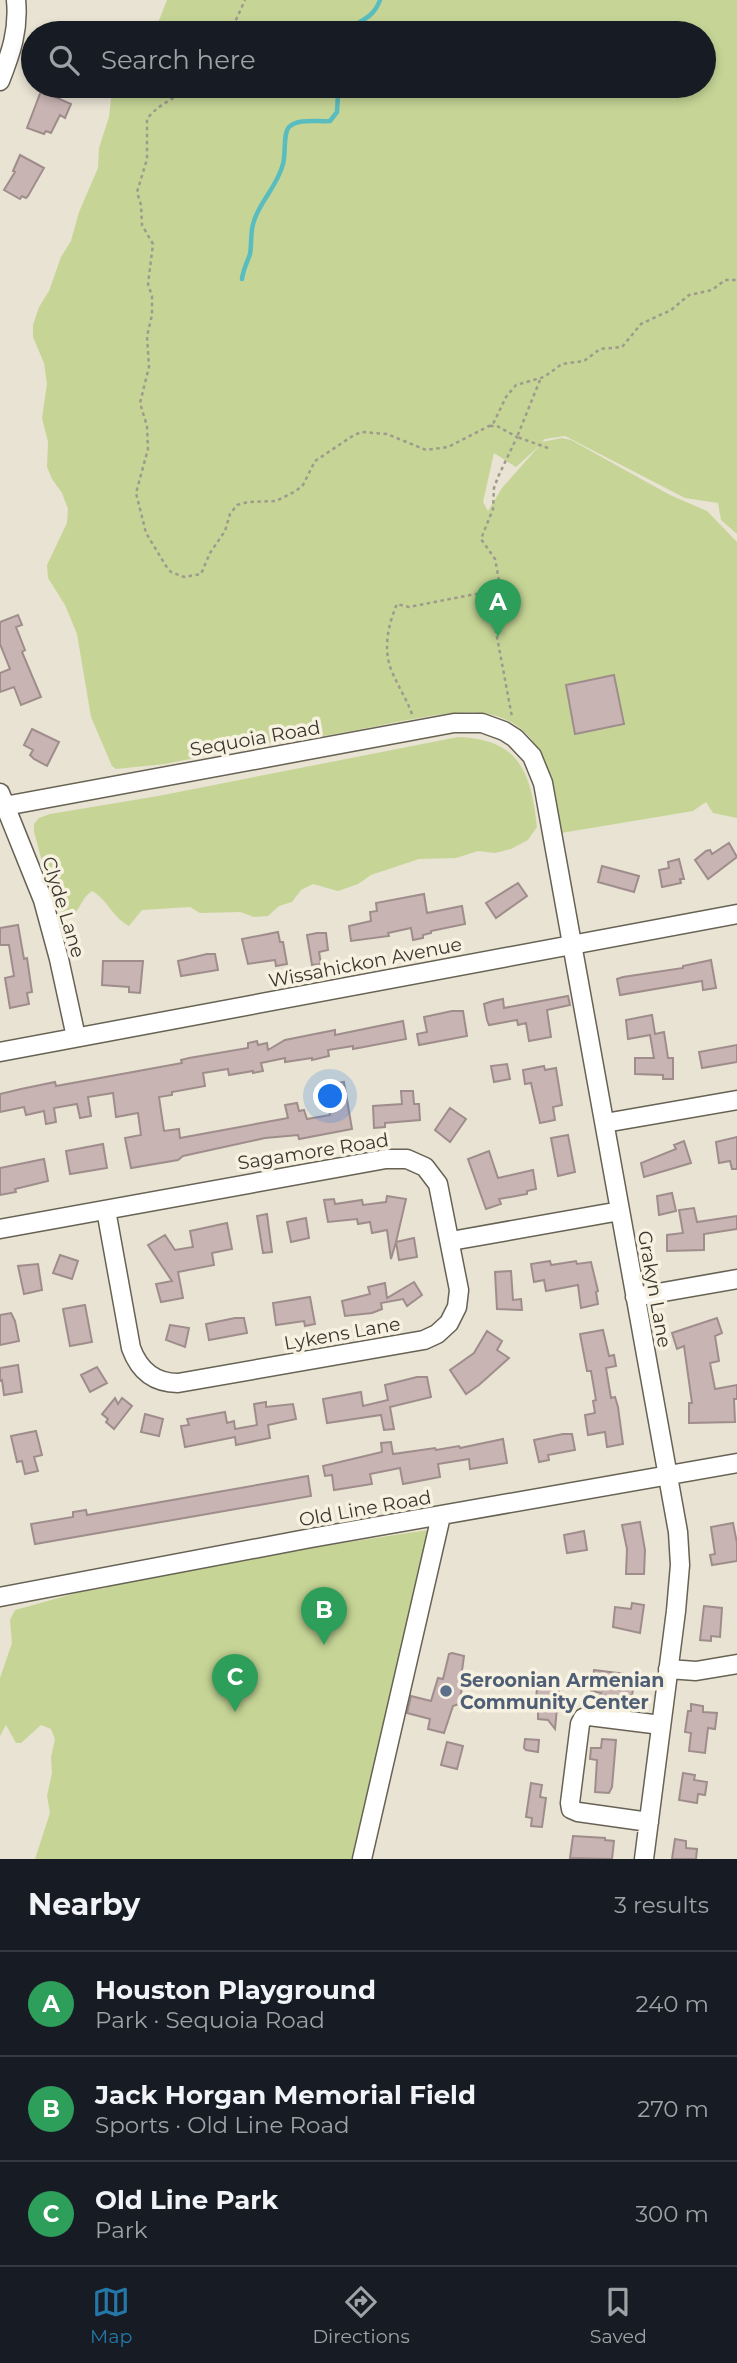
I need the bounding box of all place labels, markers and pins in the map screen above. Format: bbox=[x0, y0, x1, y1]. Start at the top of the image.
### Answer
pin: A bbox=[475, 579, 521, 637]
pin: B bbox=[301, 1587, 347, 1645]
pin: C bbox=[212, 1654, 258, 1712]
place label: Seroonian Armenian Community Center bbox=[460, 1669, 664, 1714]
marker: Seroonian Armenian Community Center bbox=[438, 1683, 454, 1699]

